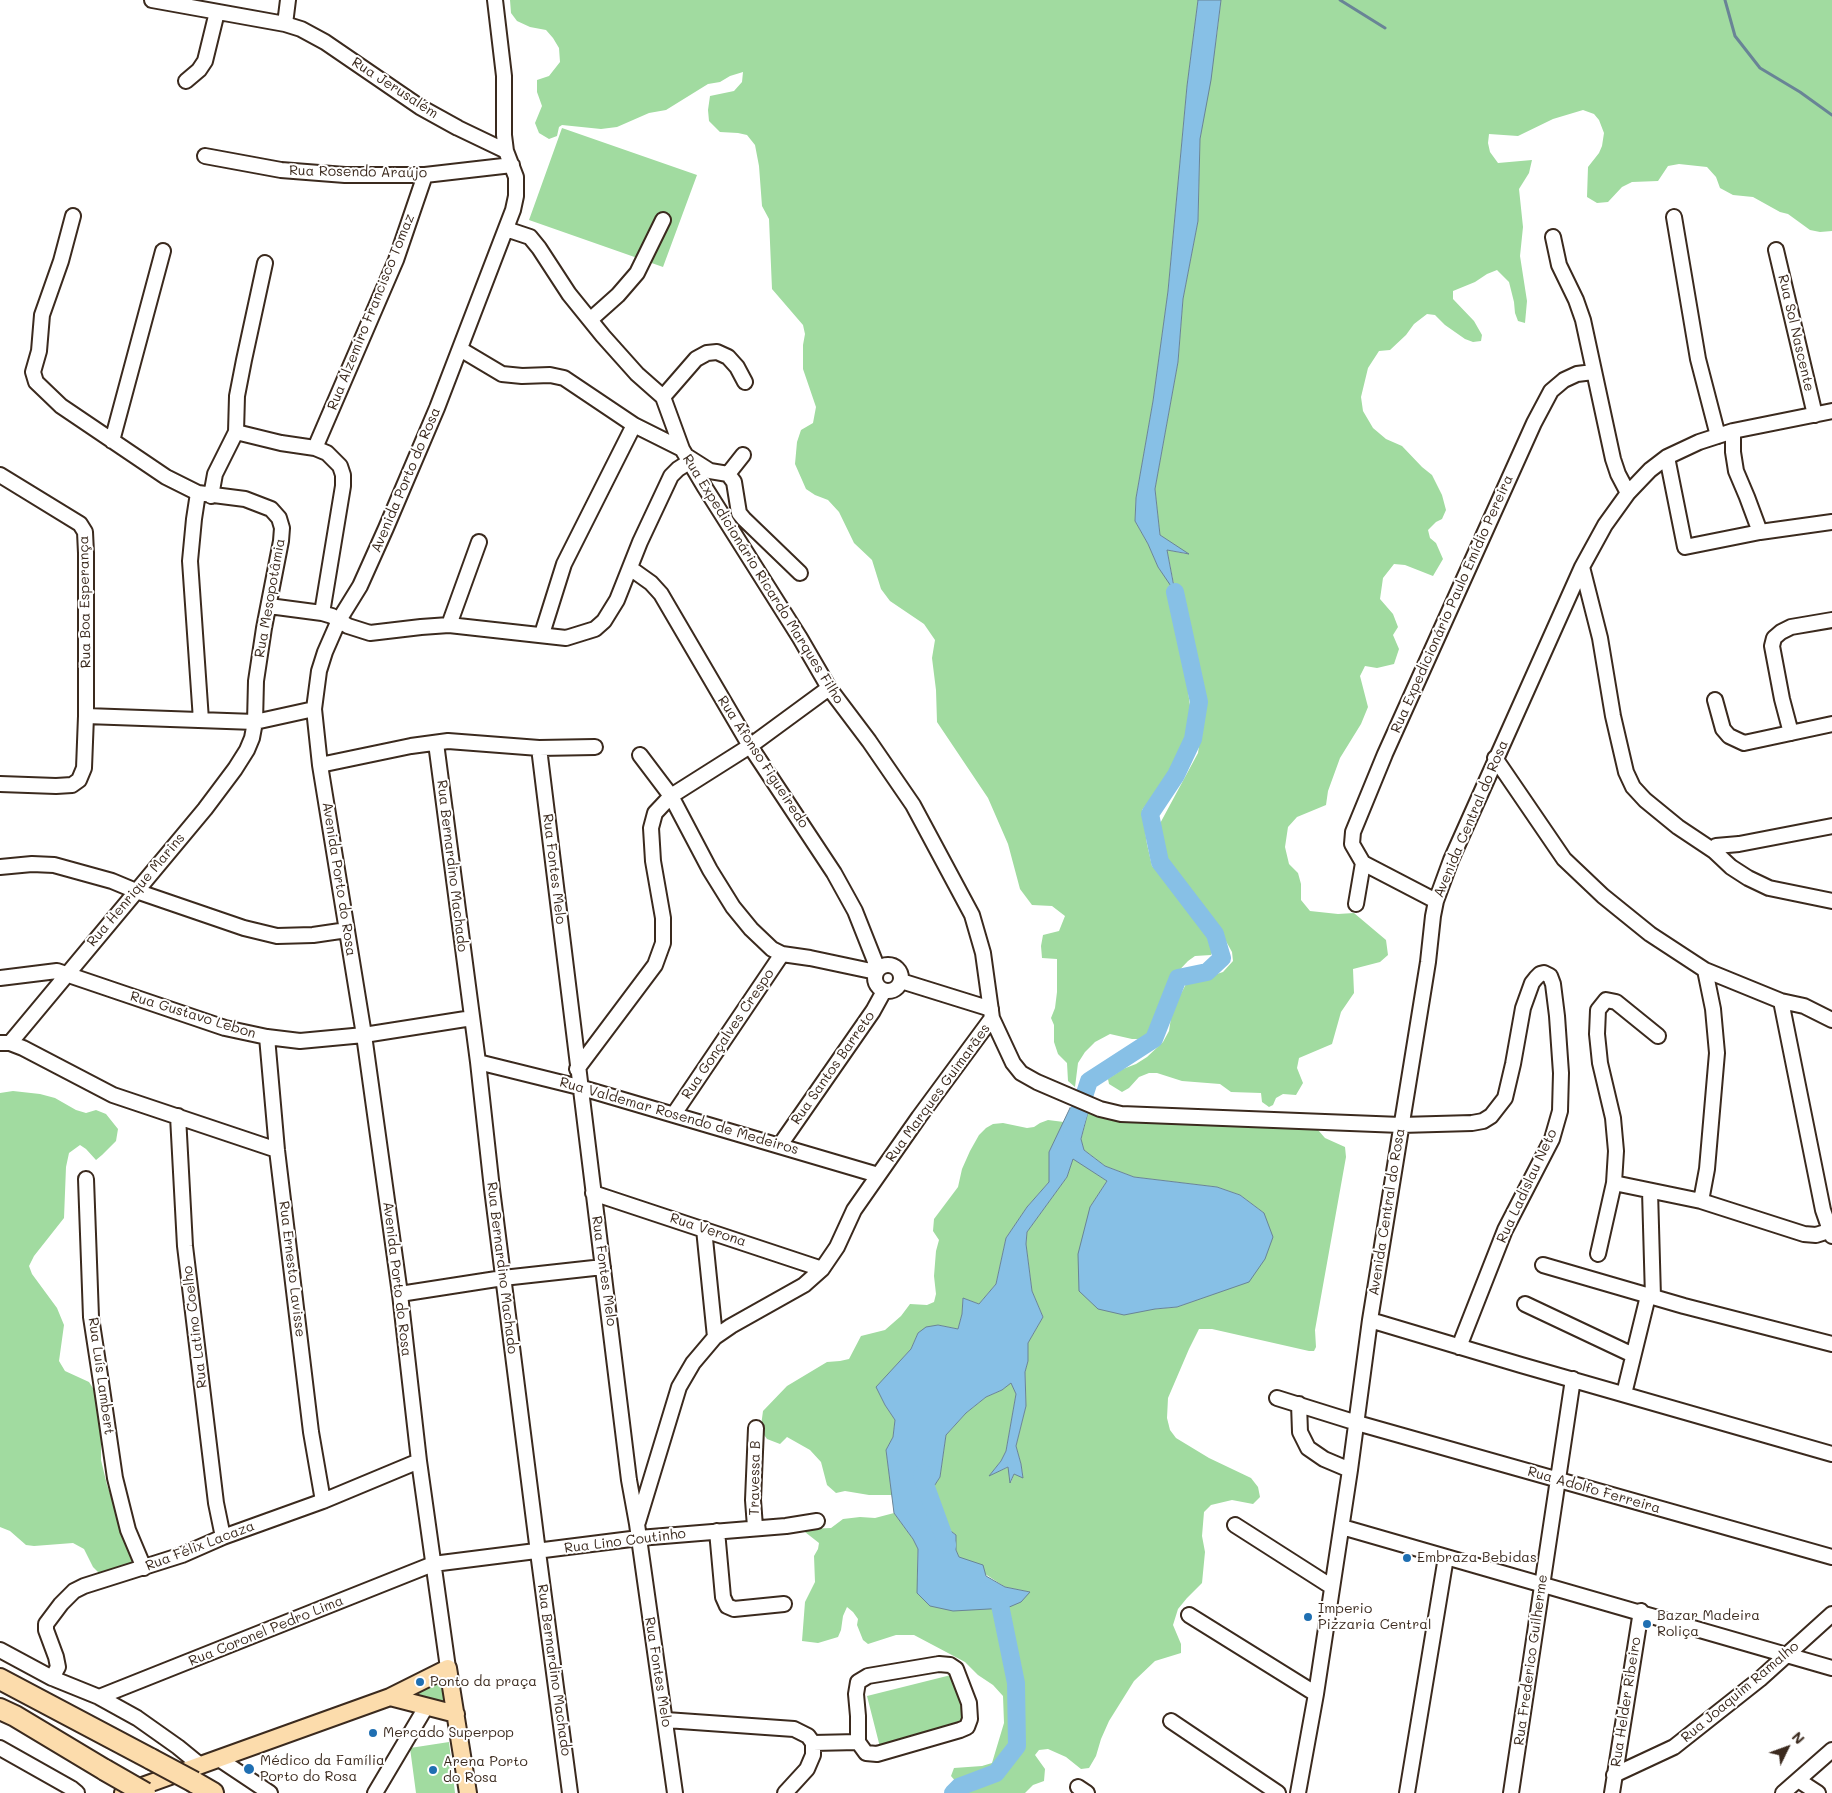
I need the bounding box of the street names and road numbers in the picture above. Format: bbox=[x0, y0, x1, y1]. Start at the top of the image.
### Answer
street label: Rua Jerusalém bbox=[349, 54, 441, 122]
street label: Rua Rosendo Araújo bbox=[289, 162, 427, 182]
street label: Rua Alzemiro Francisco Tomaz bbox=[324, 211, 418, 413]
street label: Rua Sol Nascente bbox=[1774, 273, 1818, 393]
street label: Avenida Porto do Rosa bbox=[368, 405, 444, 555]
street label: Rua Expedicionário Ricardo Marques Filho bbox=[679, 451, 847, 707]
street label: Rua Expedicionário Paulo Emídio Pereira bbox=[1387, 472, 1517, 736]
street label: Rua Boa Esperança bbox=[75, 536, 95, 668]
street label: Rua Mesopotâmia bbox=[251, 537, 289, 659]
street label: Rua Afonso Figueiredo bbox=[714, 693, 812, 831]
street label: Avenida Central do Rosa bbox=[1430, 738, 1512, 900]
street label: Rua Bernardino Machado bbox=[433, 779, 471, 953]
street label: Avenida Porto do Rosa bbox=[319, 801, 359, 957]
street label: Rua Fontes Melo bbox=[539, 813, 569, 925]
street label: Rua Henrique Marins bbox=[84, 830, 188, 950]
street label: Rua Gonçalves Crespo bbox=[678, 966, 778, 1102]
street label: Rua Gustavo Lebon bbox=[128, 988, 258, 1042]
street label: Rua Santos Barreto bbox=[788, 1008, 878, 1128]
street label: Rua Marques Guimarães bbox=[882, 1021, 994, 1165]
street label: Rua Valdemar Rosendo de Medeiros bbox=[558, 1074, 800, 1158]
street label: Rua Ladislau Neto bbox=[1493, 1126, 1561, 1246]
street label: Avenida Central do Rosa bbox=[1365, 1127, 1409, 1297]
street label: Rua Bernardino Machado bbox=[483, 1181, 521, 1355]
street label: Rua Ernesto Lavisse bbox=[275, 1200, 309, 1338]
street label: Avenida Porto do Rosa bbox=[379, 1201, 415, 1357]
street label: Rua Verona bbox=[668, 1210, 748, 1250]
street label: Rua Fontes Melo bbox=[588, 1215, 620, 1327]
street label: Rua Latino Coelho bbox=[179, 1265, 211, 1389]
street label: Rua Luís Lambert bbox=[84, 1316, 118, 1436]
street label: Travessa B bbox=[746, 1440, 764, 1516]
street label: Rua Adolfo Ferreira bbox=[1526, 1463, 1662, 1517]
street label: Rua Félix Lacaza bbox=[143, 1518, 257, 1574]
street label: Rua Lino Coutinho bbox=[563, 1525, 687, 1557]
street label: Rua Frederico Guilherme bbox=[1511, 1573, 1551, 1747]
street label: Rua Bernardino Machado bbox=[534, 1583, 574, 1757]
street label: Rua Coronel Pedro Lima bbox=[186, 1592, 346, 1670]
street label: Rua Fontes Melo bbox=[641, 1616, 675, 1728]
street label: Rua Helder Ribeiro bbox=[1607, 1636, 1645, 1768]
street label: Rua Joaquim Ramalho bbox=[1678, 1638, 1802, 1746]

